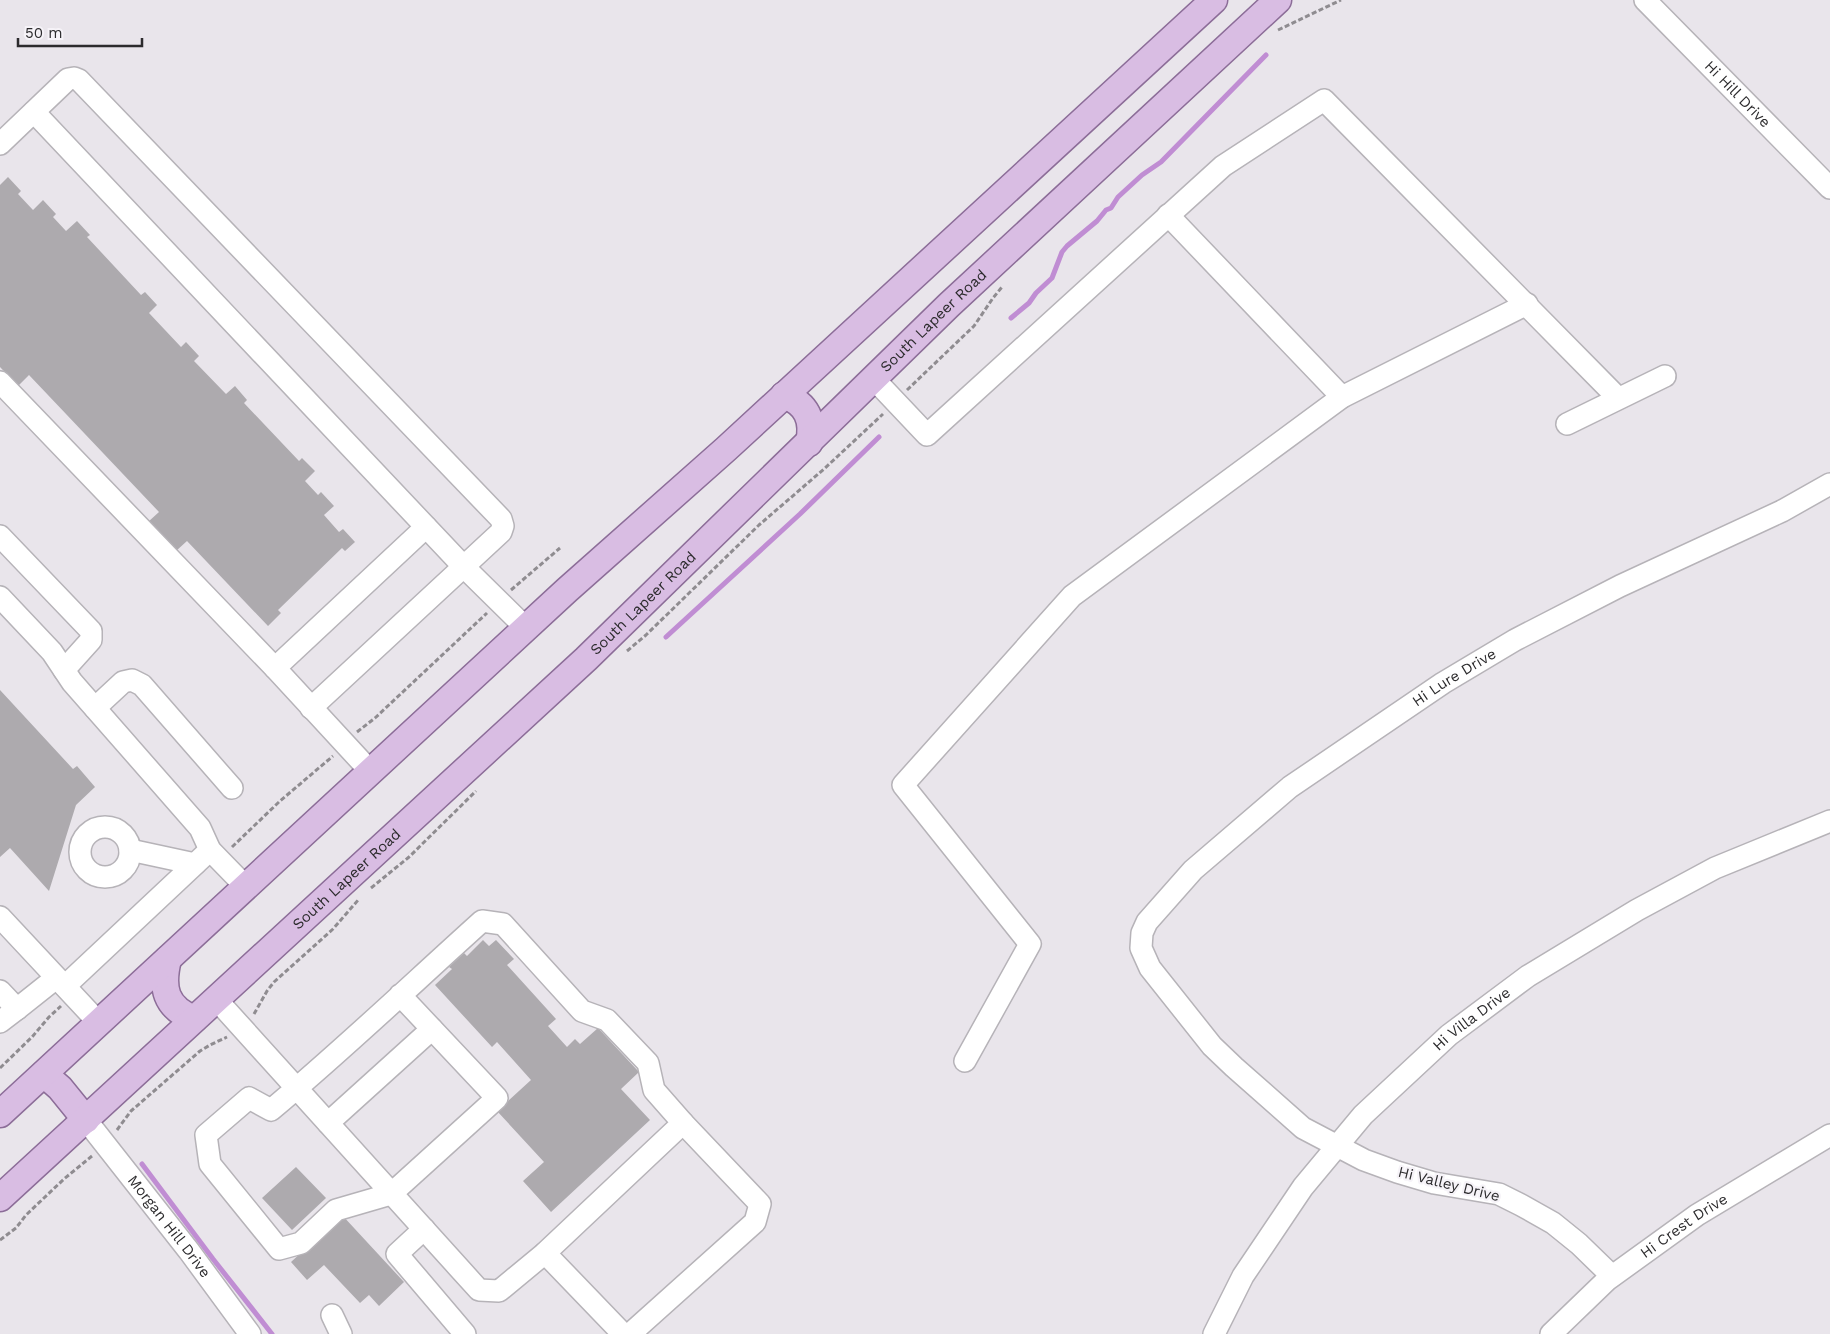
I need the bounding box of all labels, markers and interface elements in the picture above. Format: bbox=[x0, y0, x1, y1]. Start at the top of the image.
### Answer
scale bar bbox=[18, 15, 141, 47]
text: 50 m bbox=[25, 24, 62, 42]
street label: Hi Hill Drive bbox=[1701, 57, 1774, 131]
street label: South Lapeer Road bbox=[877, 266, 990, 376]
street label: South Lapeer Road bbox=[587, 548, 700, 659]
street label: Hi Lure Drive bbox=[1409, 644, 1499, 710]
street label: South Lapeer Road bbox=[289, 825, 404, 933]
street label: Hi Villa Drive bbox=[1429, 983, 1514, 1054]
street label: Hi Valley Drive bbox=[1396, 1163, 1502, 1205]
street label: Morgan Hill Drive bbox=[124, 1172, 214, 1281]
street label: Hi Crest Drive bbox=[1637, 1190, 1731, 1262]

